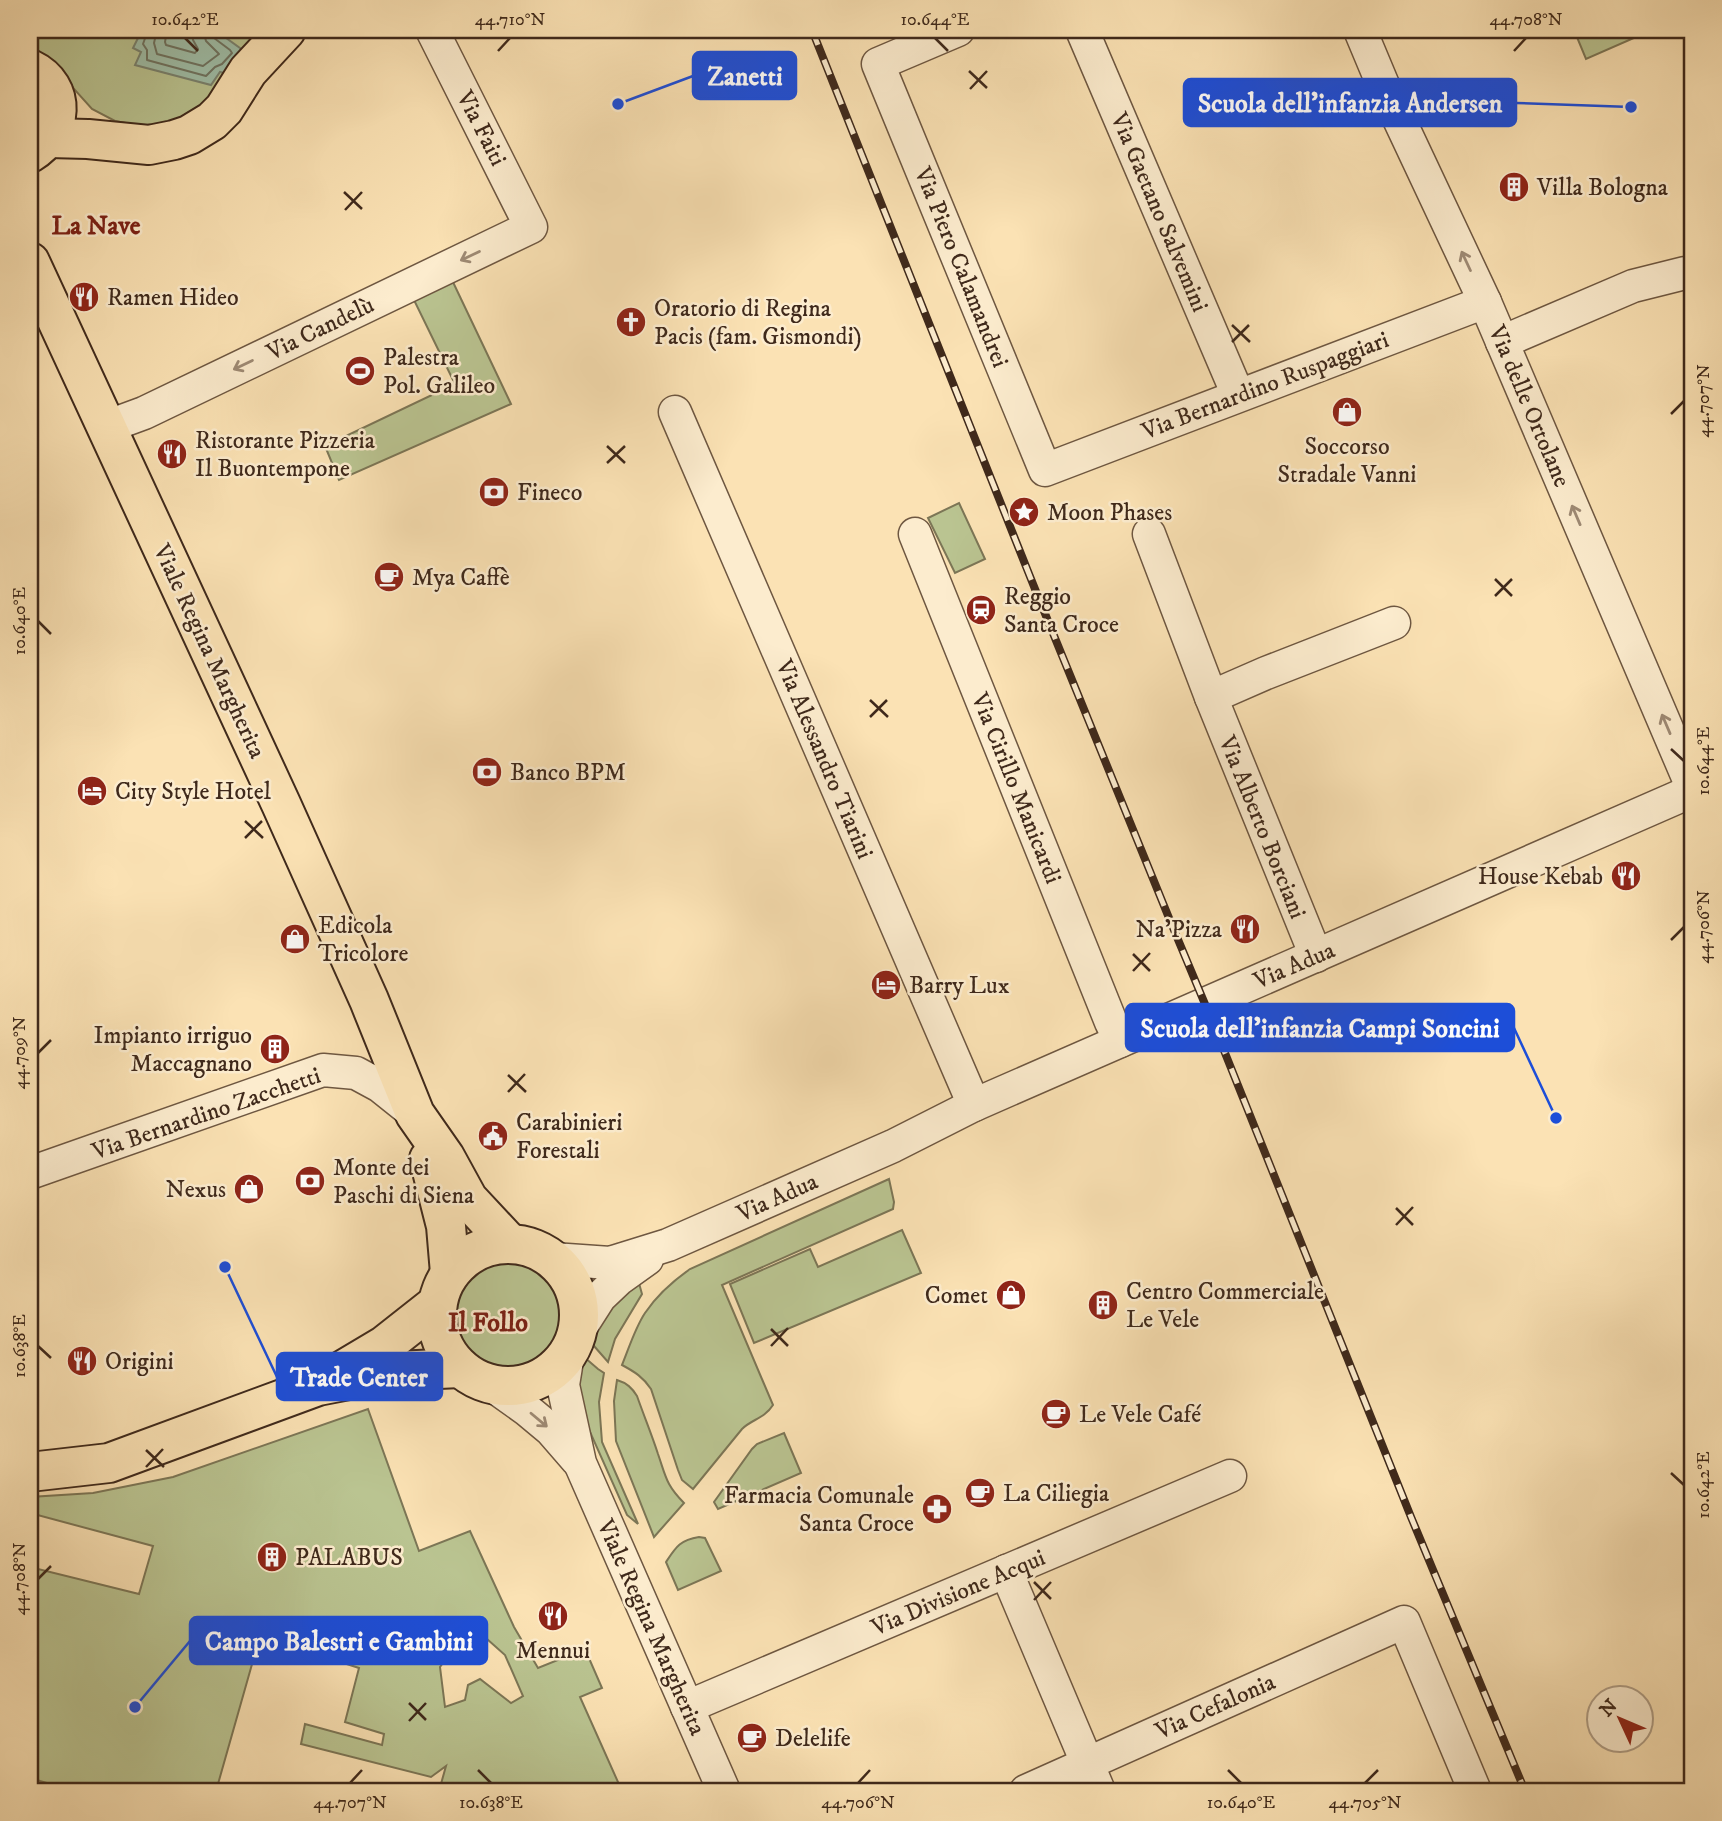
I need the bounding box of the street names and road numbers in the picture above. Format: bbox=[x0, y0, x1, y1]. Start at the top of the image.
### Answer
street label: Via Faiti bbox=[449, 85, 513, 171]
street label: Via Gaetano Salvemini bbox=[1103, 107, 1215, 317]
street label: Via Piero Calamandrei bbox=[907, 162, 1015, 372]
street label: Via Candelù bbox=[261, 290, 379, 368]
street label: Via delle Ortolane bbox=[1481, 320, 1577, 492]
street label: Via Bernardino Ruspaggiari bbox=[1137, 325, 1393, 447]
street label: Viale Regina Margherita bbox=[146, 538, 272, 764]
street label: Via Alessandro Tiarini bbox=[768, 654, 880, 864]
street label: Via Cirillo Manicardi bbox=[964, 688, 1068, 888]
street label: Via Alberto Borciani bbox=[1211, 731, 1312, 923]
street label: Via Adua bbox=[1248, 935, 1340, 997]
street label: Via Bernardino Zacchetti bbox=[87, 1061, 325, 1168]
street label: Via Adua bbox=[731, 1166, 823, 1229]
street label: Viale Regina Margherita bbox=[590, 1514, 713, 1741]
street label: Via Divisione Acqui bbox=[866, 1543, 1050, 1643]
street label: Via Cefalonia bbox=[1150, 1667, 1281, 1747]

